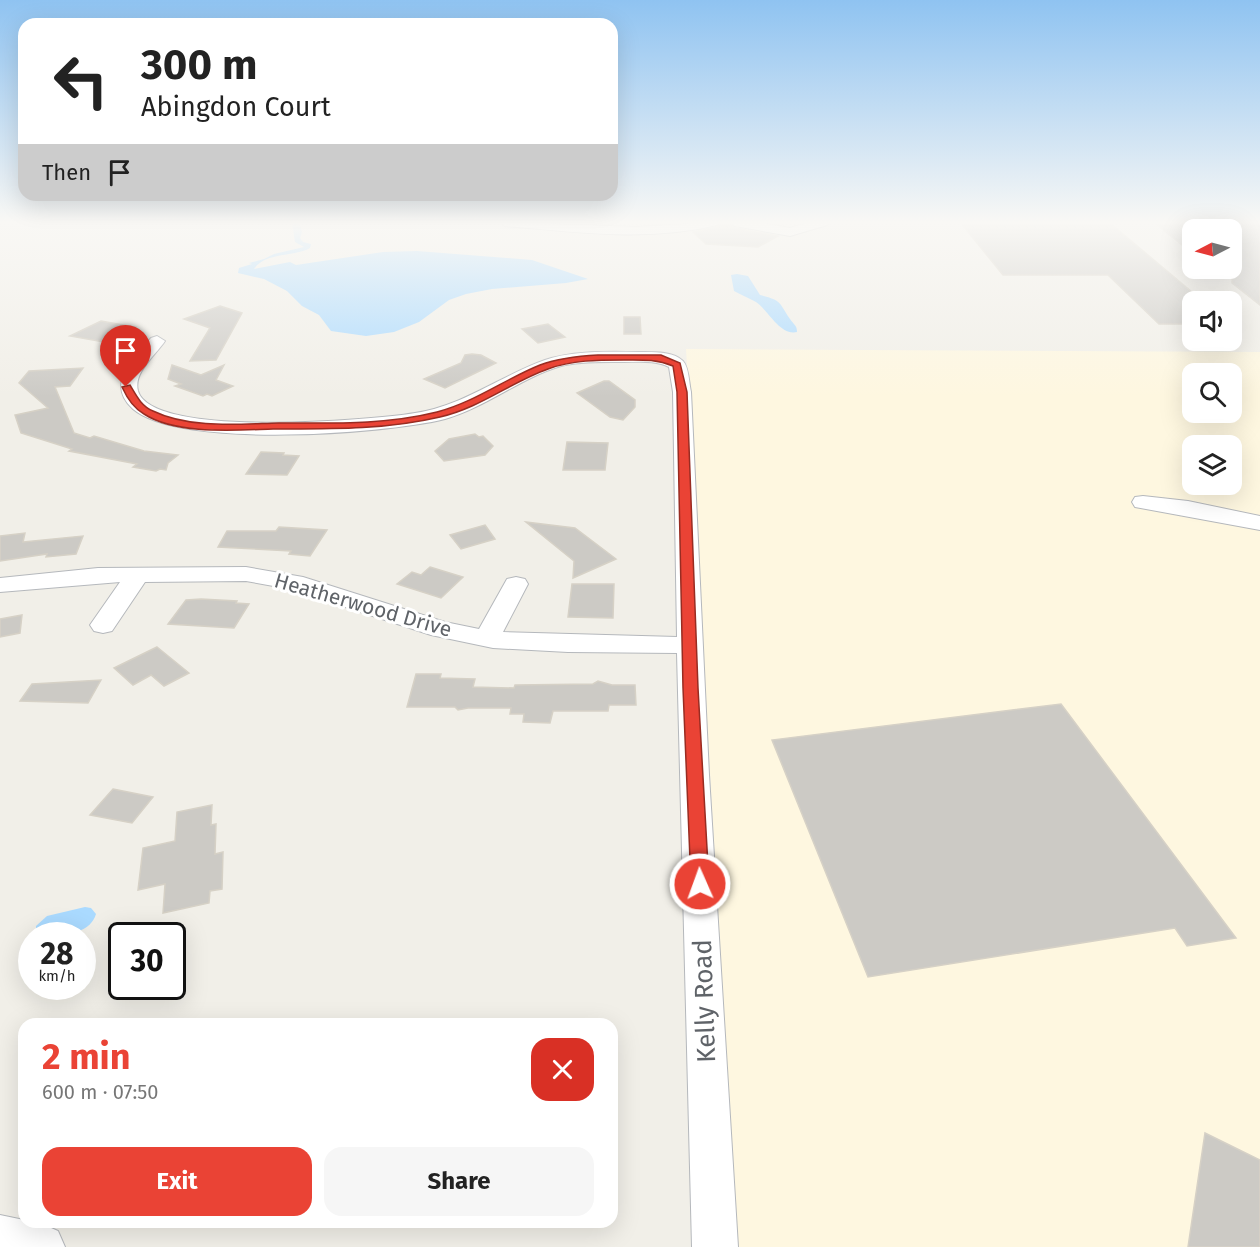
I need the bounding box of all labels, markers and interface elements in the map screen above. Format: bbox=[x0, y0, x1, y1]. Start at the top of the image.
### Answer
text: 300 m bbox=[141, 40, 257, 90]
icon: left bbox=[42, 42, 120, 120]
text: Abingdon Court bbox=[141, 91, 331, 123]
icon: arrive bbox=[103, 156, 136, 189]
text: Then bbox=[42, 159, 91, 186]
north arrow bbox=[1182, 219, 1242, 279]
map controls bbox=[1182, 219, 1242, 495]
button: sound bbox=[1182, 291, 1242, 351]
pin bbox=[100, 325, 151, 387]
icon: arrive bbox=[109, 334, 142, 367]
button: search bbox=[1182, 363, 1242, 423]
button: layers bbox=[1182, 435, 1242, 495]
street label: Heatherwood Drive bbox=[271, 567, 455, 643]
position arrow bbox=[668, 852, 732, 916]
speed limit sign: 30 bbox=[108, 922, 186, 1000]
text: 28 bbox=[41, 936, 73, 972]
street label: Kelly Road bbox=[687, 939, 722, 1063]
text: km/h bbox=[38, 967, 76, 985]
text: 2 min bbox=[42, 1035, 131, 1079]
button: close bbox=[531, 1038, 594, 1101]
text: 600 m · 07:50 bbox=[42, 1080, 159, 1104]
button: Exit bbox=[42, 1147, 312, 1216]
button: Share bbox=[324, 1147, 594, 1216]

